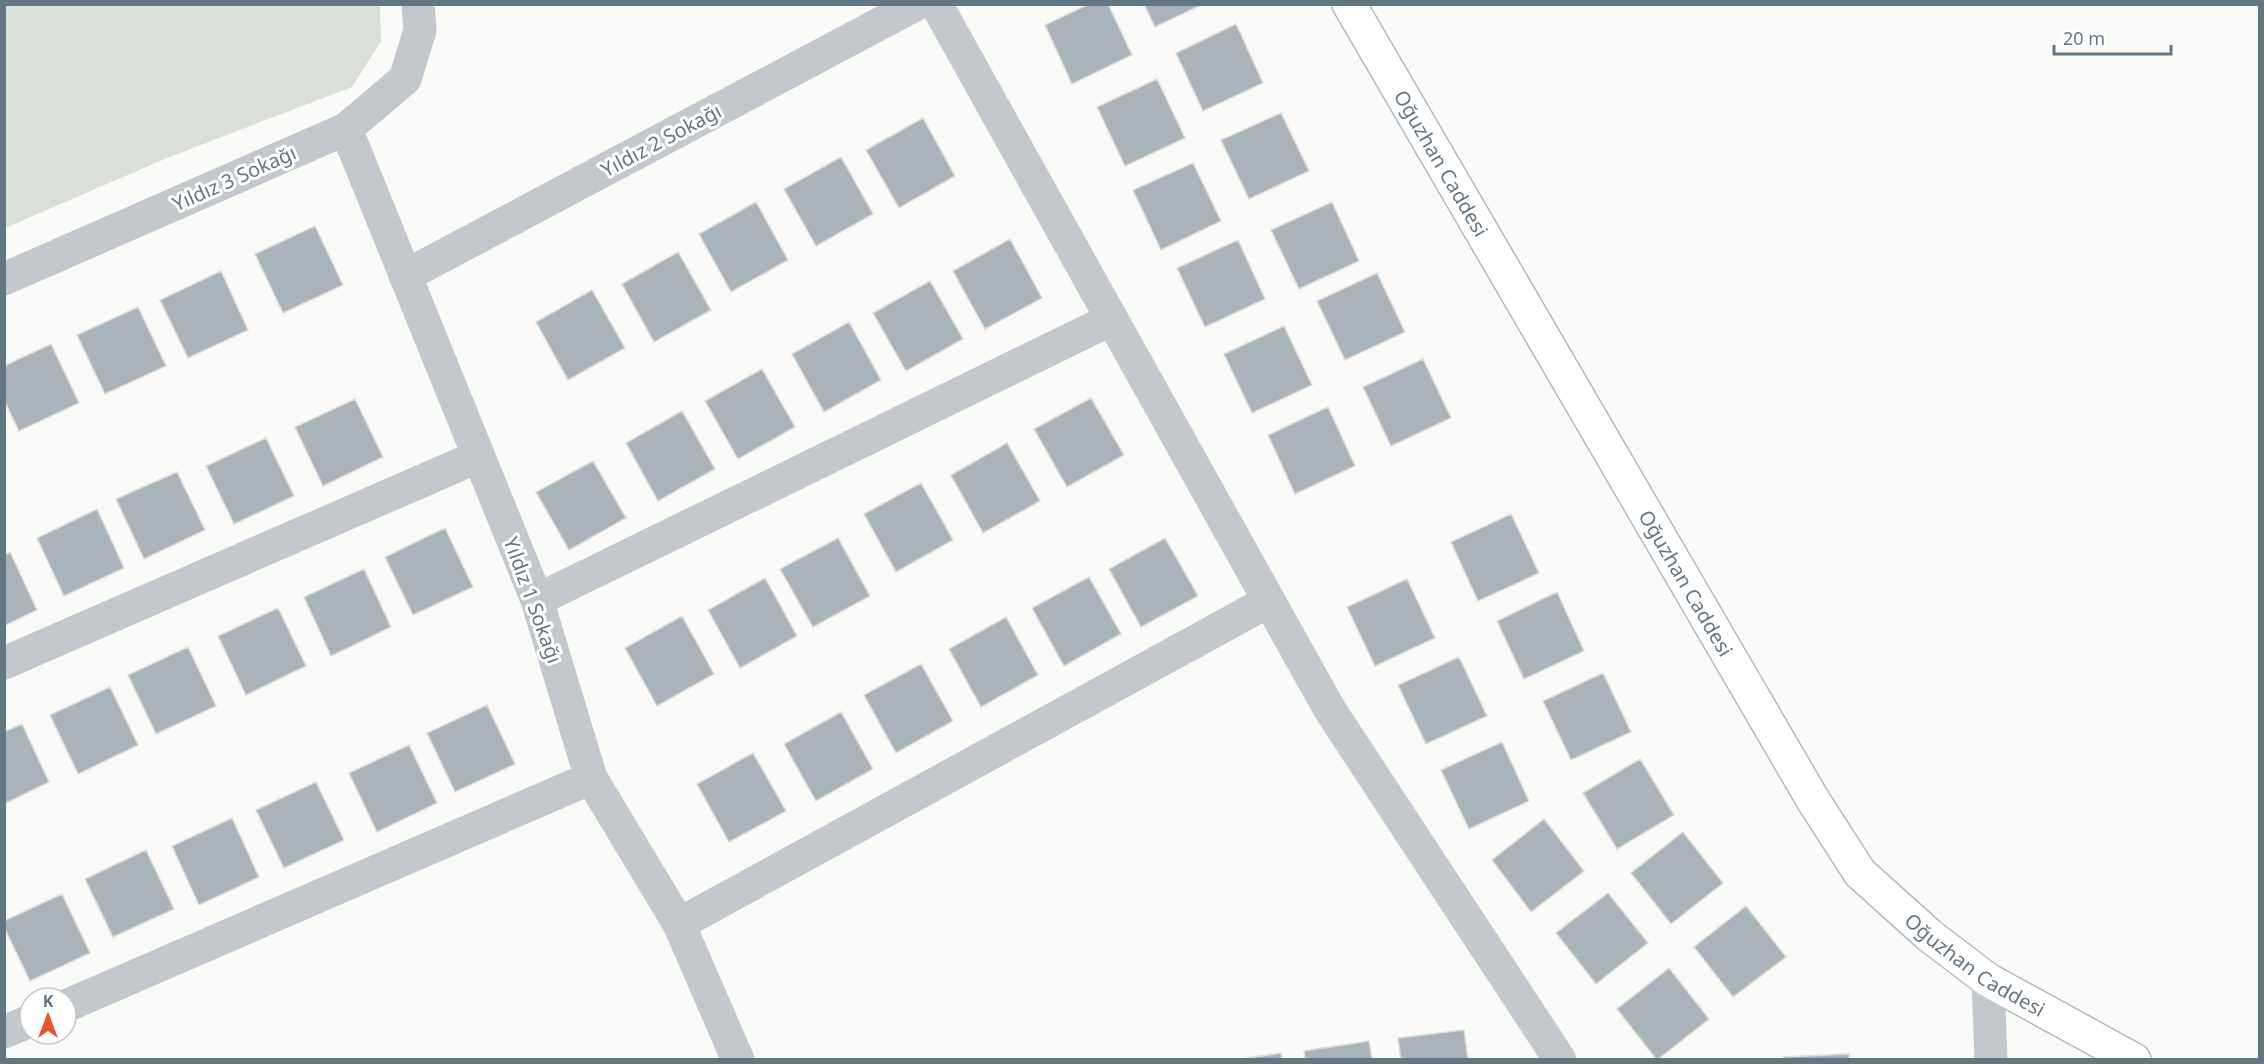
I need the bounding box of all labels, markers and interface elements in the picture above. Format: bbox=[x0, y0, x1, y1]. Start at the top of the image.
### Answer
scale bar bbox=[2054, 18, 2171, 56]
text: 20 m bbox=[2063, 26, 2105, 50]
street label: Oğuzhan Caddesi bbox=[1388, 85, 1495, 241]
street label: Yıldız 2 Sokağı bbox=[596, 97, 726, 183]
street label: Yıldız 3 Sokağı bbox=[168, 139, 300, 217]
street label: Oğuzhan Caddesi bbox=[1633, 505, 1740, 661]
street label: Yıldız 1 Sokağı bbox=[498, 533, 568, 667]
street label: Oğuzhan Caddesi bbox=[1899, 907, 2050, 1022]
north arrow bbox=[18, 986, 78, 1046]
text: K bbox=[43, 990, 54, 1012]

